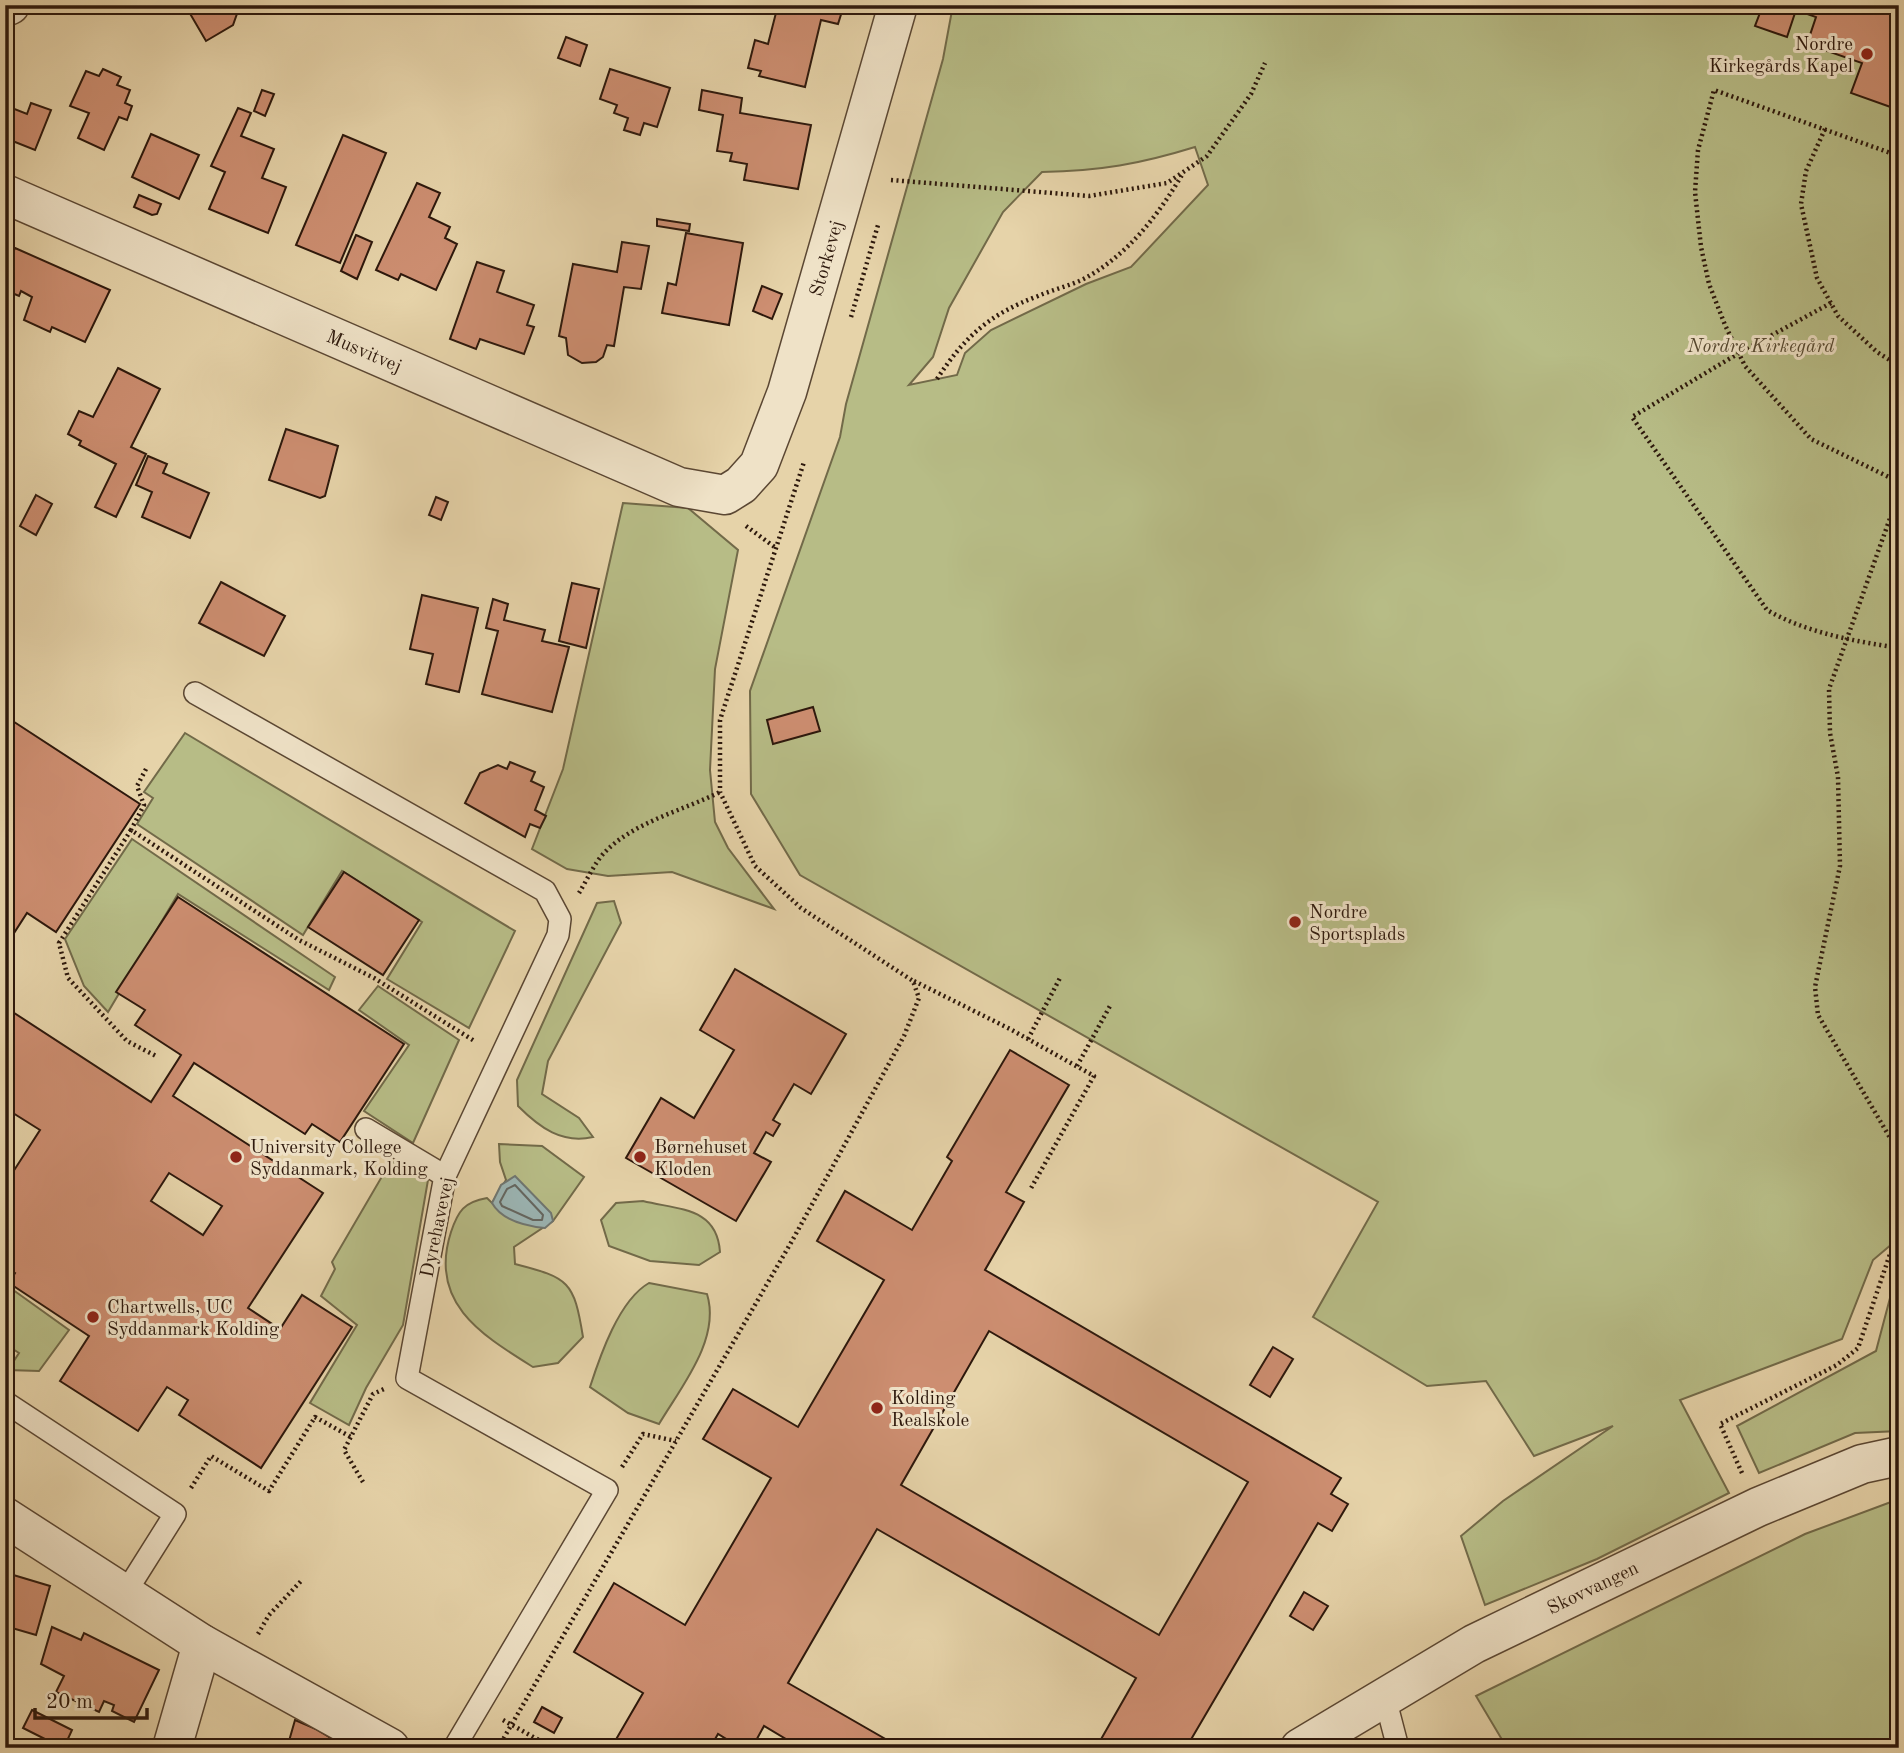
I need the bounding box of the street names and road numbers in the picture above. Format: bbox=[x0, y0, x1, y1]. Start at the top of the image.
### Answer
street label: Storkevej bbox=[808, 218, 848, 299]
street label: Musvitvej bbox=[323, 328, 404, 377]
street label: Dyrehavevej bbox=[419, 1175, 458, 1280]
street label: Skovvangen bbox=[1545, 1559, 1642, 1619]

